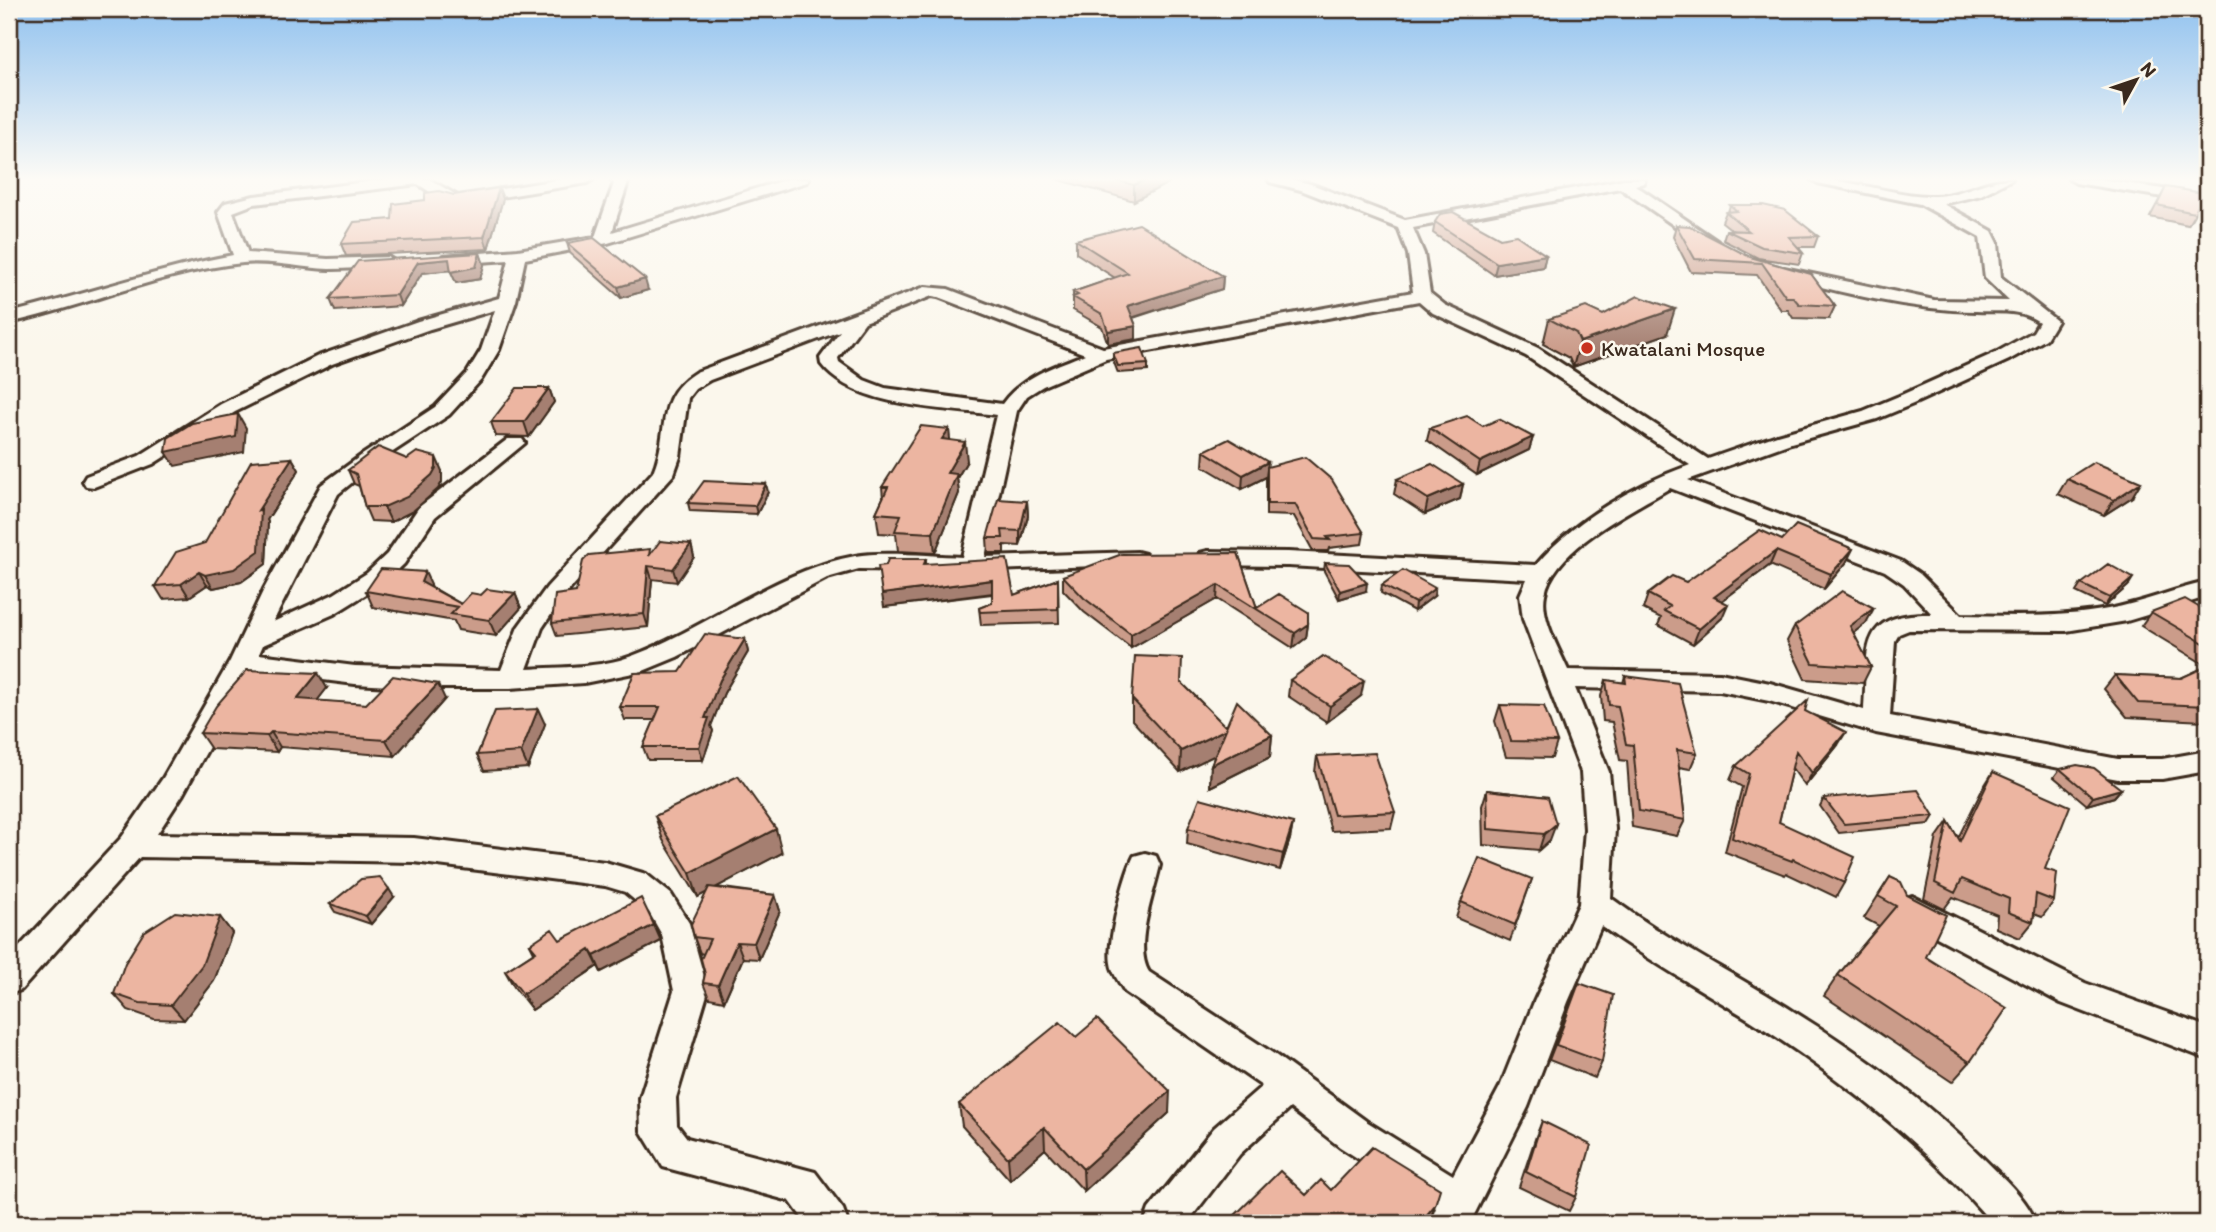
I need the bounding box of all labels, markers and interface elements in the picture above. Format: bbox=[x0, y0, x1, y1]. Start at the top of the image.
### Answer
north arrow bbox=[2100, 46, 2170, 116]
text: N bbox=[2136, 57, 2162, 82]
place label: Kwatalani Mosque bbox=[1601, 336, 1765, 361]
marker: Kwatalani Mosque bbox=[1579, 340, 1595, 356]

